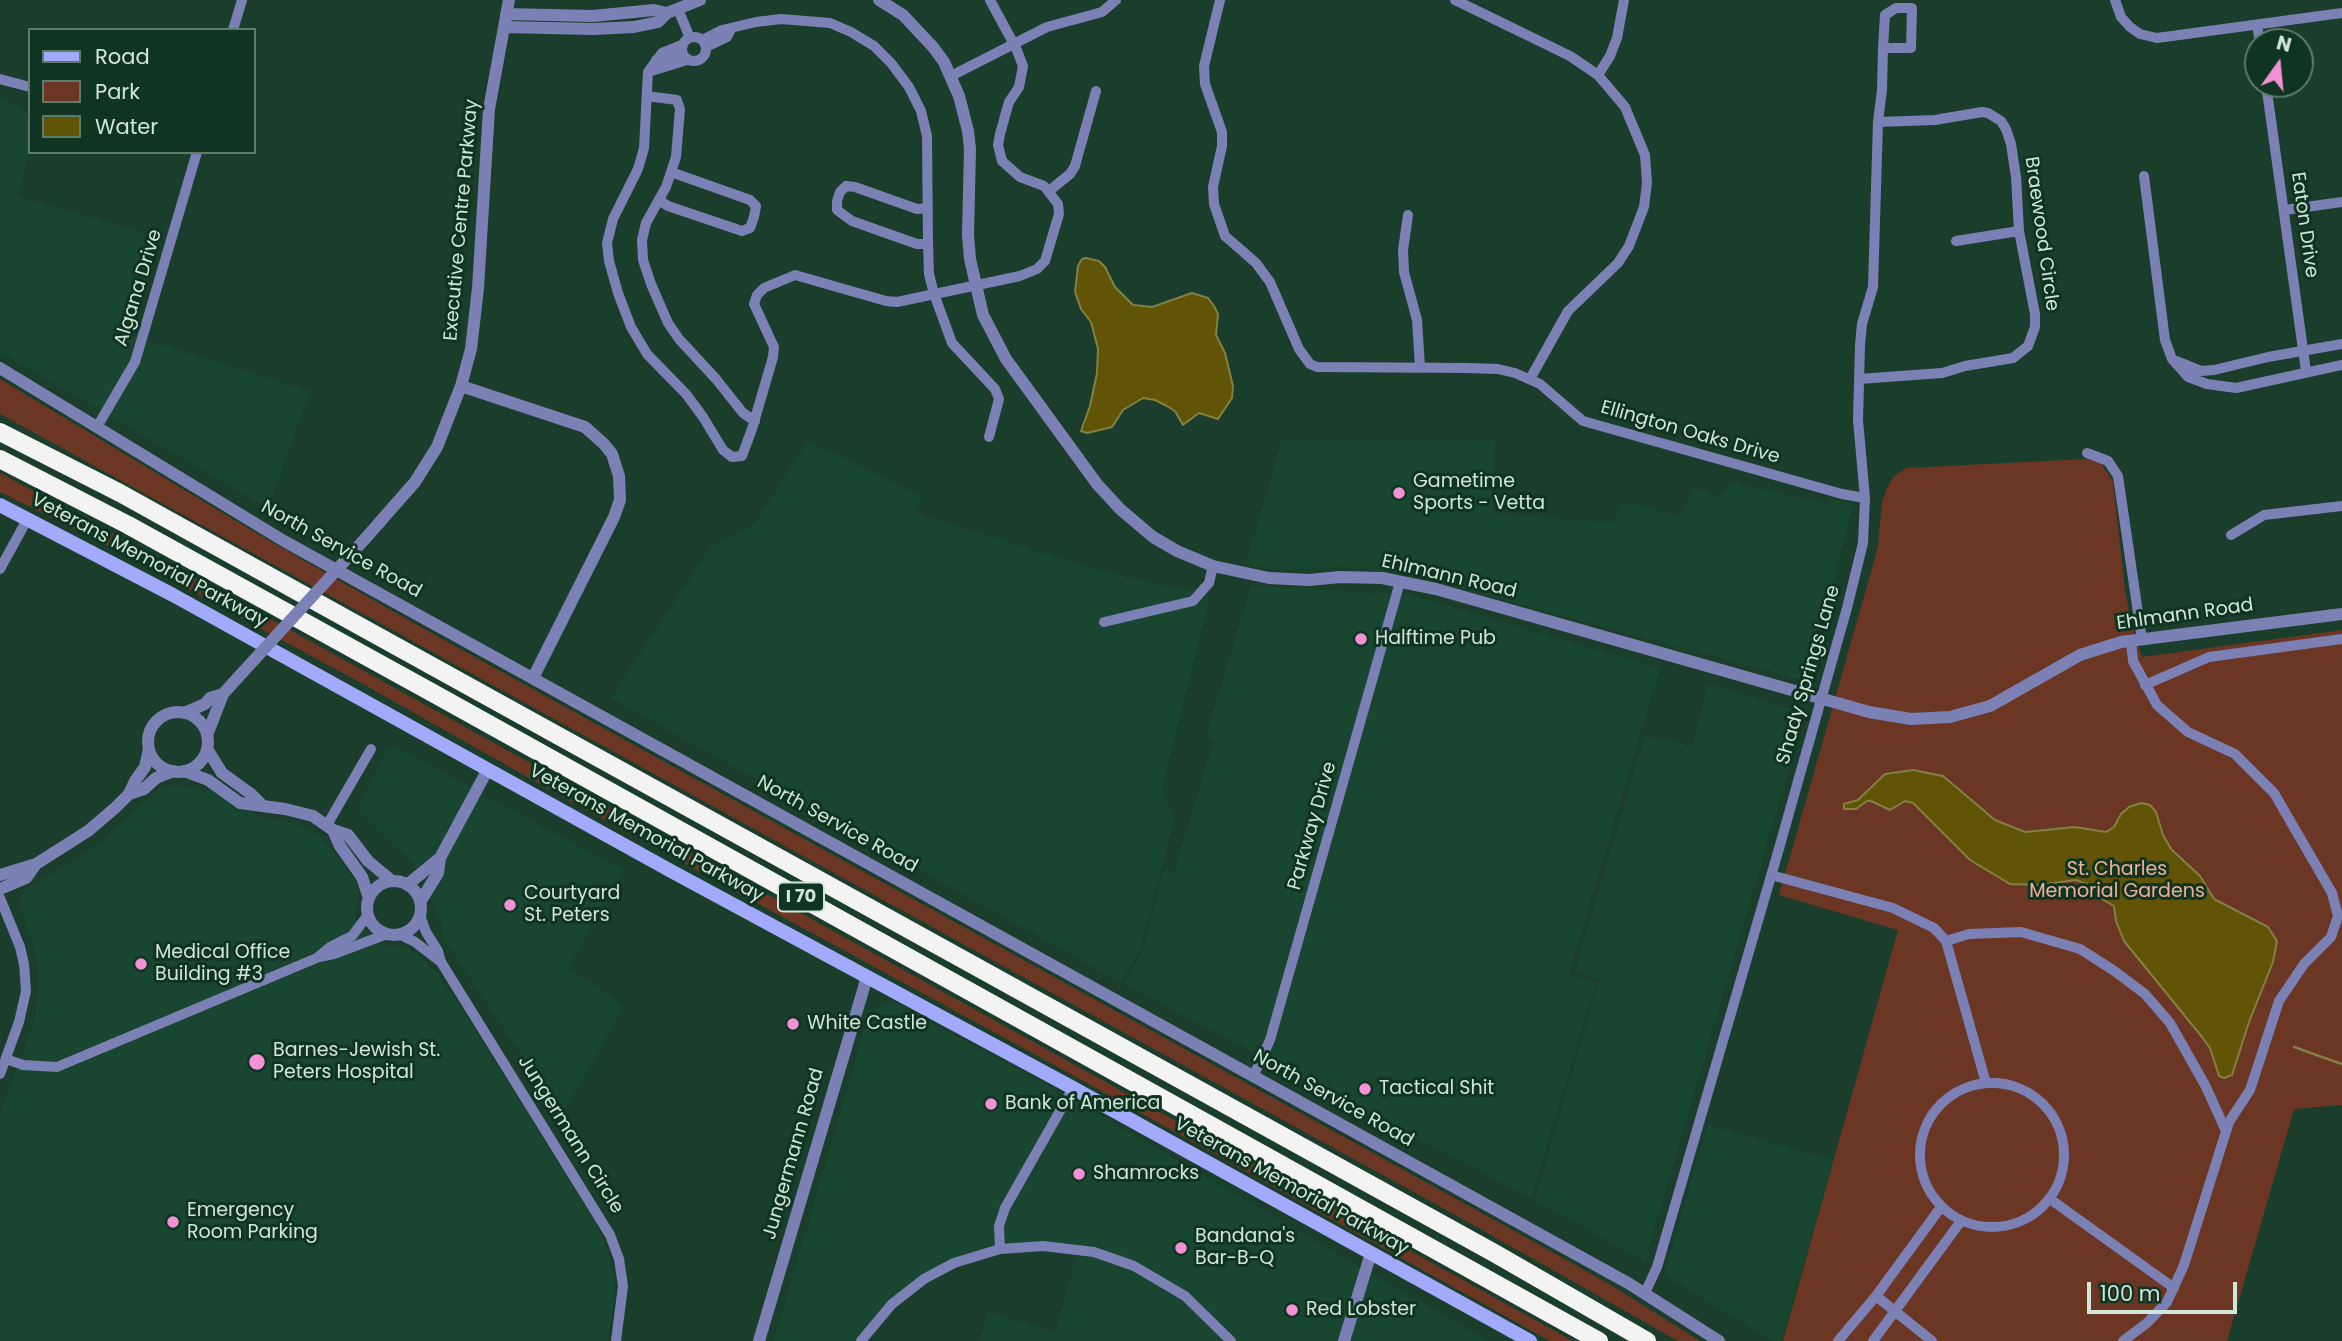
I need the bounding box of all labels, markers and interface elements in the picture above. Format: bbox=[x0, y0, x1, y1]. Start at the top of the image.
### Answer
legend bbox=[28, 28, 256, 154]
north arrow bbox=[2244, 28, 2314, 98]
text: N bbox=[2274, 29, 2294, 59]
text: Road bbox=[95, 42, 150, 71]
text: Park bbox=[95, 77, 140, 106]
street label: Executive Centre Parkway bbox=[440, 98, 484, 342]
text: Water bbox=[95, 112, 158, 141]
street label: Braewood Circle bbox=[2019, 155, 2063, 313]
street label: Eaton Drive bbox=[2285, 171, 2323, 279]
street label: Algana Drive bbox=[110, 227, 168, 349]
street label: Ellington Oaks Drive bbox=[1598, 397, 1782, 469]
place label: Gametime Sports - Vetta bbox=[1413, 471, 1545, 515]
marker: Gametime Sports - Vetta bbox=[1391, 485, 1407, 501]
street label: Veterans Memorial Parkway bbox=[27, 489, 271, 633]
street label: North Service Road bbox=[257, 496, 425, 604]
street label: Ehlmann Road bbox=[1379, 550, 1519, 604]
street label: Shady Springs Lane bbox=[1772, 583, 1846, 767]
street label: Ehlmann Road bbox=[2115, 594, 2255, 636]
place label: Halftime Pub bbox=[1375, 628, 1496, 650]
marker: Halftime Pub bbox=[1353, 631, 1369, 647]
street label: Parkway Drive bbox=[1284, 759, 1342, 893]
street label: Veterans Memorial Parkway bbox=[525, 760, 767, 908]
street label: North Service Road bbox=[753, 771, 921, 879]
park label: St. Charles Memorial Gardens bbox=[2029, 859, 2205, 903]
road number: I 70 bbox=[778, 882, 824, 912]
place label: Courtyard St. Peters bbox=[524, 883, 620, 927]
marker: Courtyard St. Peters bbox=[502, 897, 518, 913]
place label: Medical Office Building #3 bbox=[155, 942, 290, 986]
marker: Medical Office Building #3 bbox=[133, 956, 149, 972]
place label: White Castle bbox=[807, 1013, 927, 1035]
marker: White Castle bbox=[785, 1016, 801, 1032]
place label: Barnes-Jewish St. Peters Hospital bbox=[273, 1040, 440, 1084]
street label: North Service Road bbox=[1249, 1045, 1417, 1153]
marker: Barnes-Jewish St. Peters Hospital bbox=[247, 1052, 267, 1072]
street label: Jungermann Circle bbox=[512, 1052, 628, 1218]
street label: Jungermann Road bbox=[759, 1066, 829, 1242]
place label: Tactical Shit bbox=[1379, 1078, 1494, 1100]
marker: Tactical Shit bbox=[1357, 1081, 1373, 1097]
place label: Bank of America bbox=[1005, 1093, 1160, 1115]
marker: Bank of America bbox=[983, 1096, 999, 1112]
street label: Veterans Memorial Parkway bbox=[1170, 1113, 1412, 1261]
place label: Shamrocks bbox=[1093, 1163, 1199, 1185]
marker: Shamrocks bbox=[1071, 1166, 1087, 1182]
place label: Emergency Room Parking bbox=[187, 1200, 318, 1244]
marker: Emergency Room Parking bbox=[165, 1214, 181, 1230]
place label: Bandana's Bar-B-Q bbox=[1195, 1226, 1295, 1270]
marker: Bandana's Bar-B-Q bbox=[1173, 1240, 1189, 1256]
scale bar bbox=[2090, 1268, 2240, 1312]
text: 100 m bbox=[2100, 1279, 2160, 1308]
place label: Red Lobster bbox=[1306, 1299, 1416, 1321]
marker: Red Lobster bbox=[1284, 1302, 1300, 1318]

